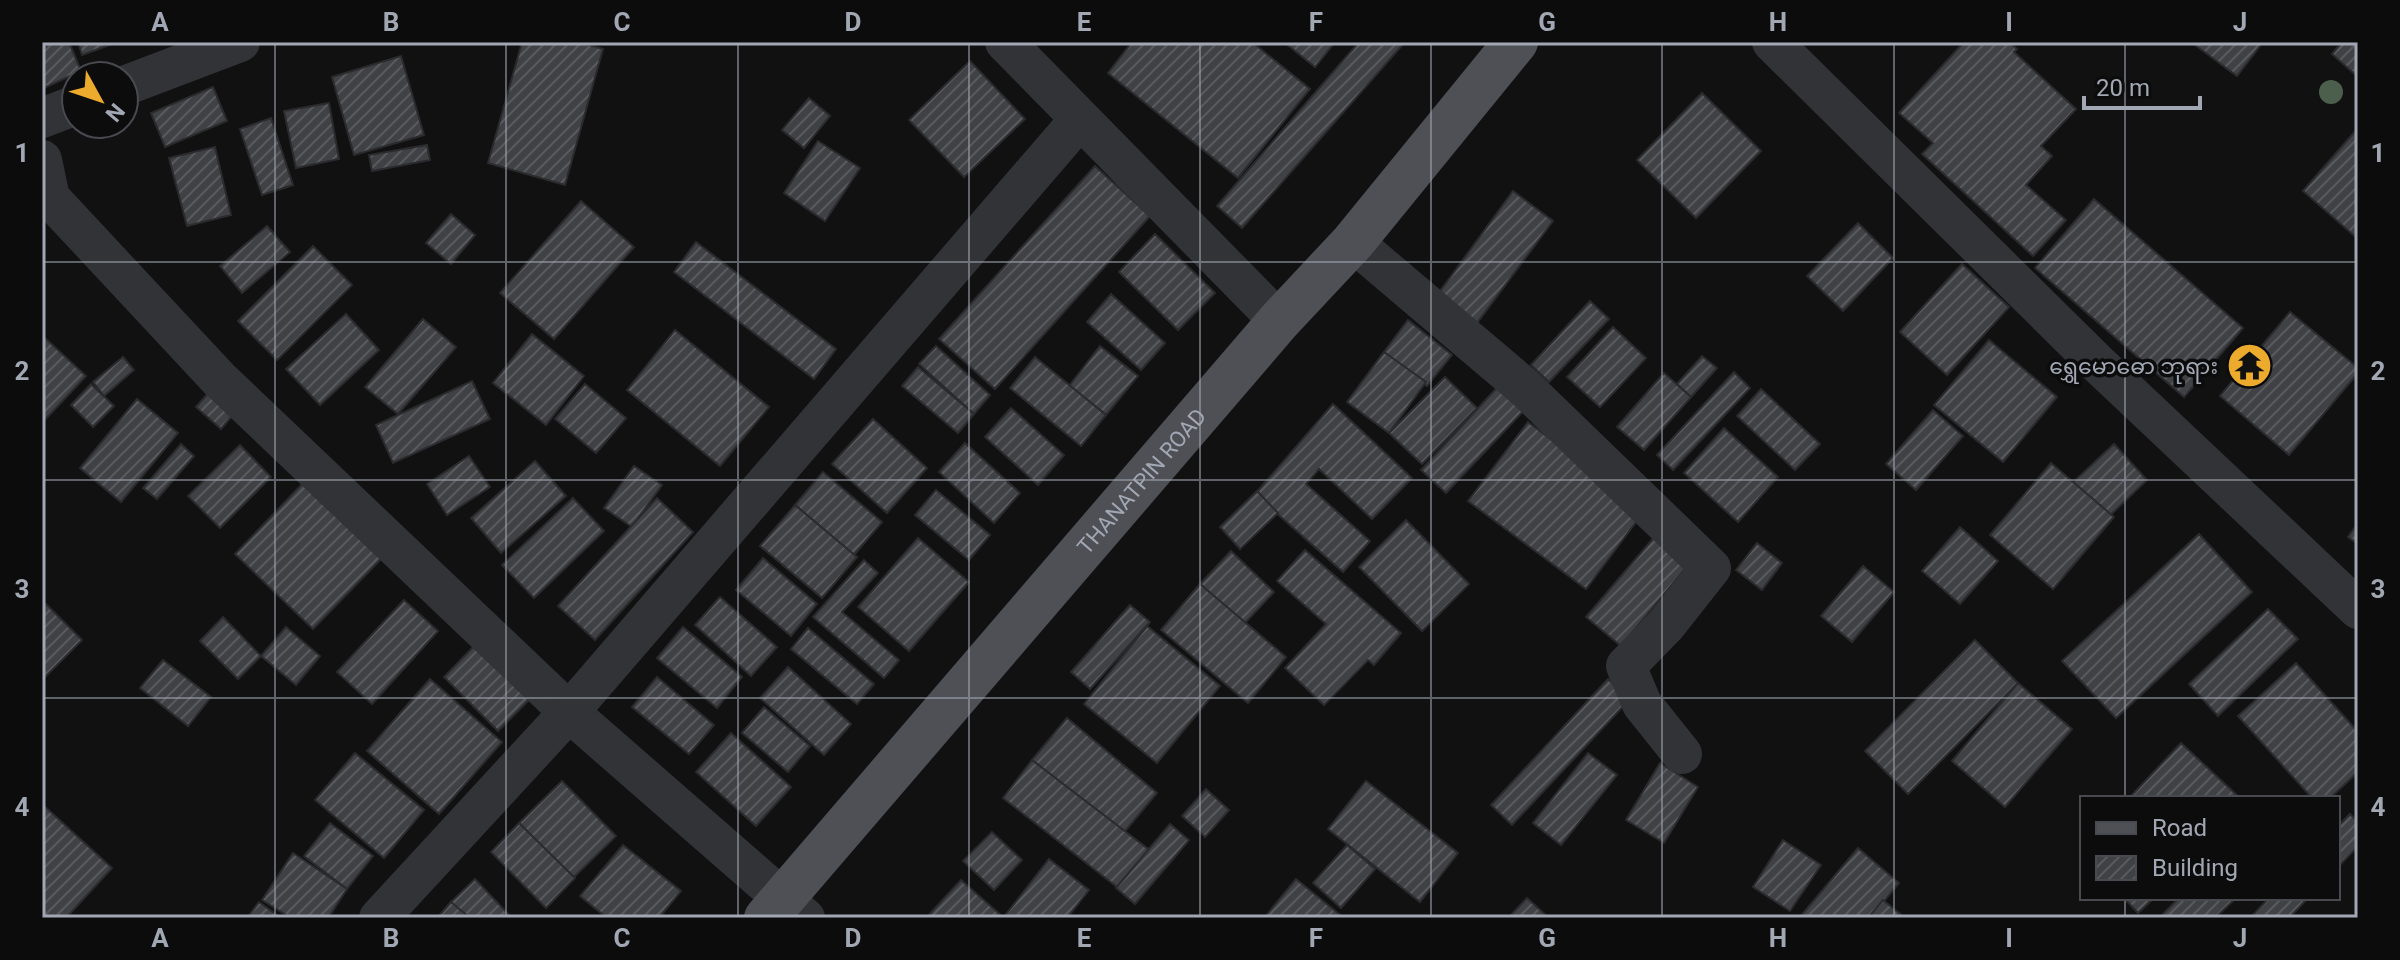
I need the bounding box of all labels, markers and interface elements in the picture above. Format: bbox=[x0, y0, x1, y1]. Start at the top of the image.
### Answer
text: A bbox=[151, 7, 169, 37]
text: B bbox=[383, 7, 399, 37]
text: C bbox=[613, 7, 631, 37]
text: D bbox=[845, 7, 861, 37]
text: E bbox=[1077, 7, 1092, 37]
text: F bbox=[1309, 7, 1323, 37]
text: G bbox=[1538, 7, 1556, 37]
text: H bbox=[1769, 7, 1787, 37]
text: I bbox=[2005, 7, 2013, 37]
text: J bbox=[2233, 7, 2247, 37]
north arrow bbox=[60, 60, 140, 140]
scale bar bbox=[2084, 60, 2200, 110]
text: 20 m bbox=[2096, 74, 2150, 102]
text: N bbox=[100, 99, 130, 127]
text: 1 bbox=[15, 138, 29, 168]
text: 1 bbox=[2371, 138, 2385, 168]
temple icon: ရွှေမောဓော ဘုရား bbox=[2225, 342, 2273, 390]
place label: ရွှေမောဓော ဘုရား bbox=[2049, 354, 2218, 384]
text: 2 bbox=[15, 356, 29, 386]
text: 2 bbox=[2371, 356, 2385, 386]
street label: THANATPIN ROAD bbox=[1072, 404, 1211, 559]
text: 3 bbox=[15, 574, 29, 604]
text: 3 bbox=[2371, 574, 2385, 604]
text: 4 bbox=[15, 792, 30, 822]
text: 4 bbox=[2371, 792, 2386, 822]
legend bbox=[2080, 796, 2340, 900]
text: Road bbox=[2152, 814, 2207, 842]
text: Building bbox=[2152, 854, 2238, 882]
text: A bbox=[151, 923, 169, 953]
text: B bbox=[383, 923, 399, 953]
text: C bbox=[613, 923, 631, 953]
text: D bbox=[845, 923, 861, 953]
text: E bbox=[1077, 923, 1092, 953]
text: F bbox=[1309, 923, 1323, 953]
text: G bbox=[1538, 923, 1556, 953]
text: H bbox=[1769, 923, 1787, 953]
text: I bbox=[2005, 923, 2013, 953]
text: J bbox=[2233, 923, 2247, 953]

